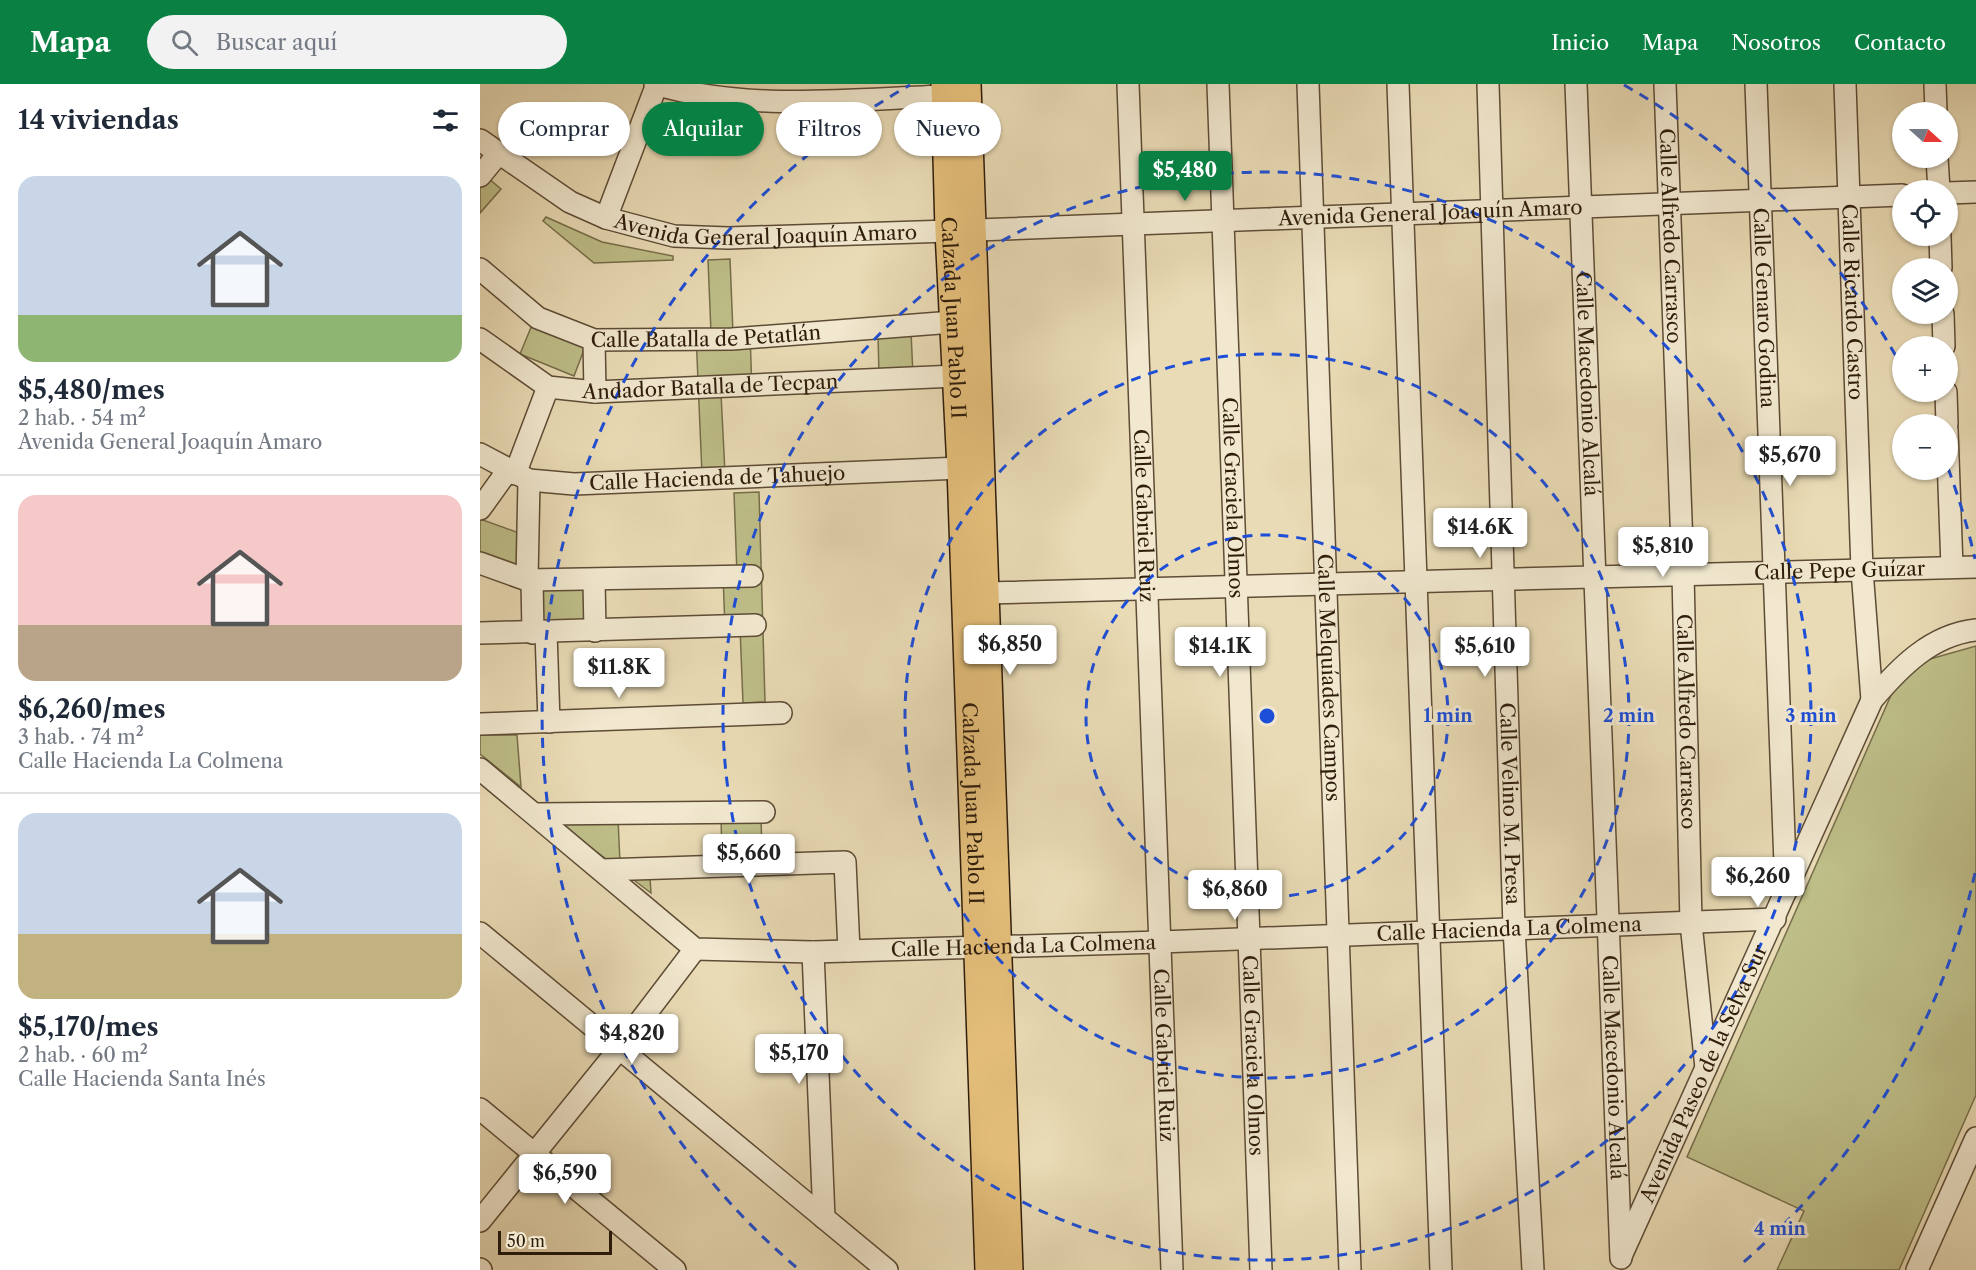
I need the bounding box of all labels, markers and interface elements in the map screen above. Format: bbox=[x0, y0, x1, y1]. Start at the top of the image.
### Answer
search box bbox=[147, 15, 567, 69]
text: Mapa bbox=[30, 25, 111, 59]
icon: search bbox=[168, 26, 201, 59]
text: Buscar aquí bbox=[216, 29, 337, 56]
text: Inicio bbox=[1551, 30, 1609, 55]
text: Mapa bbox=[1642, 30, 1698, 55]
text: Nosotros bbox=[1731, 30, 1821, 55]
text: Contacto bbox=[1854, 30, 1946, 55]
chip: Comprar bbox=[498, 102, 630, 156]
chip: Alquilar bbox=[642, 102, 764, 156]
chip: Filtros bbox=[776, 102, 882, 156]
chip: Nuevo bbox=[894, 102, 1001, 156]
north arrow bbox=[1892, 102, 1958, 168]
map controls bbox=[1892, 102, 1958, 480]
text: 14 viviendas bbox=[18, 104, 179, 136]
icon: filters bbox=[429, 104, 462, 137]
street label: Calle Alfredo Carrasco bbox=[1655, 128, 1687, 344]
pin: $5,480 bbox=[1136, 151, 1234, 202]
text: $5,480 bbox=[1153, 158, 1217, 182]
button: locate bbox=[1892, 180, 1958, 246]
street label: Avenida General Joaquín Amaro bbox=[1277, 195, 1583, 231]
street label: Calle Ricardo Castro bbox=[1837, 203, 1868, 400]
street label: Calle Genaro Godina bbox=[1749, 207, 1780, 409]
street label: Avenida General Joaquín Amaro bbox=[611, 208, 917, 250]
icon: home bbox=[186, 215, 294, 323]
street label: Calzada Juan Pablo II bbox=[937, 216, 971, 420]
button: layers bbox=[1892, 258, 1958, 324]
street label: Calle Macedonio Alcalá bbox=[1571, 271, 1604, 497]
street label: Calle Batalla de Petatlán bbox=[591, 320, 822, 352]
button: + bbox=[1892, 336, 1958, 402]
street label: Andador Batalla de Tecpan bbox=[580, 369, 839, 404]
text: $5,480/mes bbox=[18, 374, 165, 406]
street label: Calle Graciela Olmos bbox=[1217, 397, 1249, 599]
text: 2 hab. · 54 m² bbox=[18, 406, 146, 430]
button: − bbox=[1892, 414, 1958, 480]
street label: Calle Gabriel Ruiz bbox=[1129, 429, 1159, 603]
text: Avenida General Joaquín Amaro bbox=[18, 430, 322, 454]
pin: $5,670 bbox=[1741, 436, 1839, 487]
text: $5,670 bbox=[1759, 443, 1821, 467]
street label: Calle Hacienda de Tahuejo bbox=[589, 461, 846, 495]
pin: $14.6K bbox=[1431, 508, 1529, 559]
text: $14.6K bbox=[1447, 515, 1513, 539]
pin: $5,810 bbox=[1614, 527, 1712, 578]
icon: home bbox=[186, 534, 294, 642]
text: $5,810 bbox=[1632, 534, 1694, 558]
street label: Calle Melquíades Campos bbox=[1313, 553, 1345, 802]
street label: Calle Pepe Guízar bbox=[1754, 556, 1926, 585]
street label: Calle Alfredo Carrasco bbox=[1672, 614, 1701, 830]
pin: $6,850 bbox=[961, 625, 1059, 676]
pin: $14.1K bbox=[1171, 627, 1269, 678]
pin: $5,610 bbox=[1436, 627, 1534, 678]
text: $6,850 bbox=[978, 632, 1042, 656]
text: $14.1K bbox=[1189, 634, 1251, 658]
text: $5,610 bbox=[1454, 634, 1516, 658]
pin: $11.8K bbox=[570, 648, 668, 699]
text: $11.8K bbox=[588, 655, 651, 679]
text: $6,260/mes bbox=[18, 693, 165, 725]
street label: Calzada Juan Pablo II bbox=[957, 702, 988, 905]
street label: Calle Velino M. Presa bbox=[1495, 702, 1525, 906]
text: 1 min bbox=[1423, 705, 1473, 727]
text: 2 min bbox=[1603, 705, 1656, 727]
text: 3 min bbox=[1785, 705, 1837, 727]
centre of rings bbox=[1257, 706, 1277, 726]
text: 3 hab. · 74 m² bbox=[18, 725, 144, 749]
text: Calle Hacienda La Colmena bbox=[18, 749, 283, 773]
pin: $5,660 bbox=[700, 834, 798, 885]
text: $5,660 bbox=[717, 841, 781, 865]
icon: home bbox=[186, 852, 294, 960]
pin: $6,260 bbox=[1709, 857, 1807, 908]
text: $6,260 bbox=[1725, 864, 1791, 888]
pin: $6,860 bbox=[1186, 870, 1284, 921]
text: $6,860 bbox=[1202, 877, 1268, 901]
street label: Calle Hacienda La Colmena bbox=[1376, 912, 1643, 946]
street label: Calle Hacienda La Colmena bbox=[890, 930, 1157, 962]
street label: Avenida Paseo de la Selva Sur bbox=[1634, 940, 1772, 1207]
street label: Calle Macedonio Alcalá bbox=[1597, 954, 1630, 1181]
street label: Calle Graciela Olmos bbox=[1238, 955, 1269, 1156]
street label: Calle Gabriel Ruiz bbox=[1149, 968, 1179, 1143]
text: $5,170/mes bbox=[18, 1011, 159, 1043]
pin: $4,820 bbox=[583, 1014, 681, 1065]
text: $4,820 bbox=[599, 1021, 665, 1045]
pin: $5,170 bbox=[750, 1034, 848, 1085]
text: $5,170 bbox=[769, 1041, 829, 1065]
text: 2 hab. · 60 m² bbox=[18, 1043, 148, 1067]
text: Calle Hacienda Santa Inés bbox=[18, 1067, 266, 1091]
pin: $6,590 bbox=[516, 1154, 614, 1205]
text: $6,590 bbox=[533, 1161, 597, 1185]
text: 4 min bbox=[1754, 1218, 1807, 1240]
scale bar bbox=[498, 1228, 612, 1256]
text: 50 m bbox=[507, 1231, 545, 1251]

